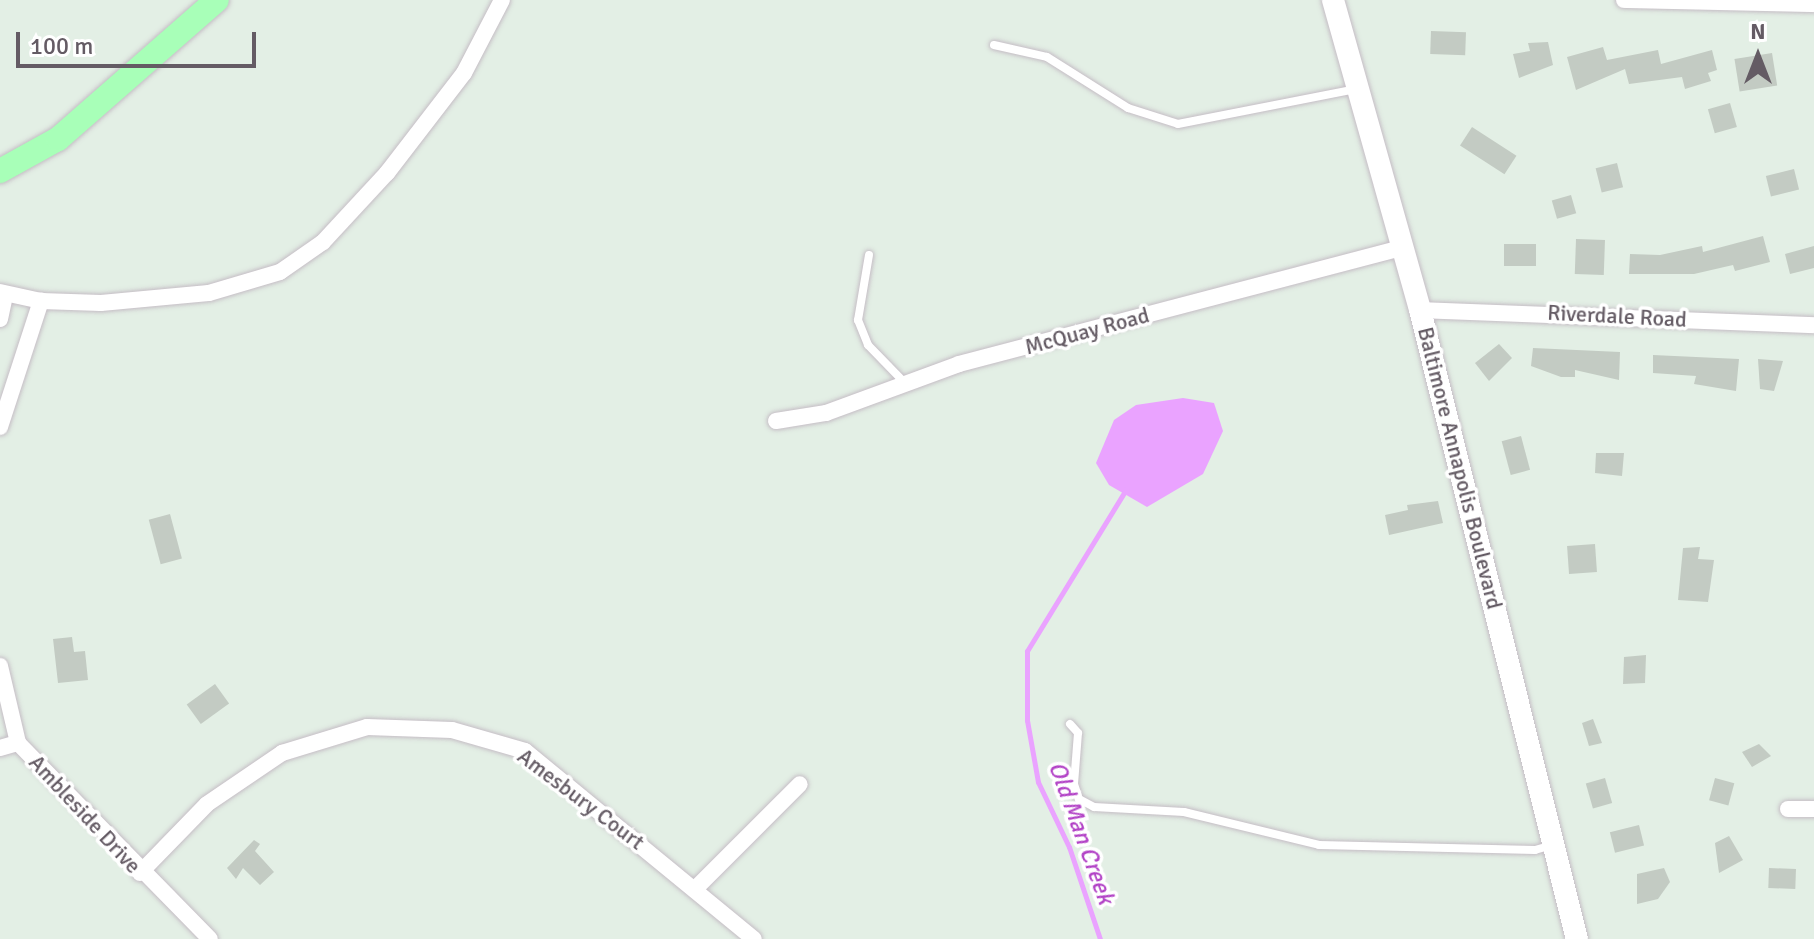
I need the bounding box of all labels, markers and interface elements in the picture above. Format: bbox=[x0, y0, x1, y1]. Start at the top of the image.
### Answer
scale bar bbox=[20, 16, 260, 66]
north arrow bbox=[1718, 16, 1798, 96]
text: N bbox=[1750, 18, 1766, 45]
text: 100 m bbox=[30, 31, 93, 61]
street label: Riverdale Road bbox=[1547, 299, 1687, 333]
street label: McQuay Road bbox=[1022, 302, 1152, 360]
street label: Baltimore Annapolis Boulevard bbox=[1412, 324, 1508, 612]
street label: Amesbury Court bbox=[512, 743, 650, 855]
street label: Ambleside Drive bbox=[23, 749, 147, 879]
water label: Old Man Creek bbox=[1042, 758, 1120, 908]

